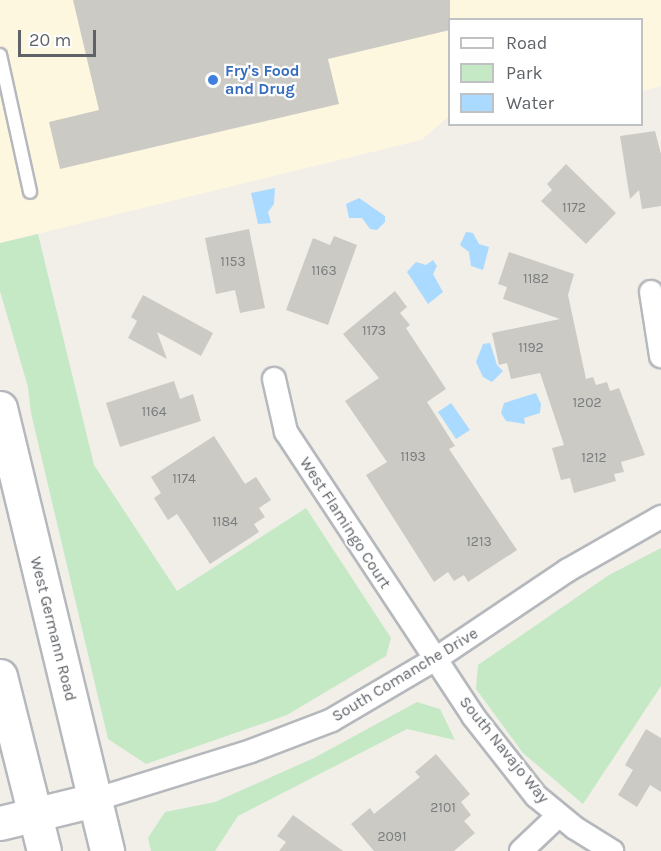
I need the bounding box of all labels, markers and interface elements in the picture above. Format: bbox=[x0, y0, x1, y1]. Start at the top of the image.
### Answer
scale bar bbox=[21, 18, 99, 56]
legend bbox=[448, 18, 643, 126]
text: 20 m bbox=[29, 29, 71, 51]
text: Road bbox=[506, 32, 547, 54]
place label: Fry's Food and Drug bbox=[225, 61, 300, 99]
text: Park bbox=[506, 62, 543, 84]
marker: Fry's Food and Drug bbox=[206, 73, 220, 87]
text: Water bbox=[506, 92, 554, 114]
house number: 1172 bbox=[562, 200, 586, 216]
house number: 1153 bbox=[220, 254, 246, 270]
house number: 1163 bbox=[311, 263, 337, 279]
house number: 1182 bbox=[523, 271, 549, 287]
house number: 1173 bbox=[362, 323, 386, 339]
house number: 1192 bbox=[518, 340, 544, 356]
house number: 1202 bbox=[572, 395, 602, 411]
house number: 1164 bbox=[141, 404, 167, 420]
house number: 1193 bbox=[400, 449, 426, 465]
house number: 1212 bbox=[581, 450, 607, 466]
street label: West Flamingo Court bbox=[295, 454, 395, 592]
house number: 1174 bbox=[172, 471, 196, 487]
house number: 1184 bbox=[212, 514, 238, 530]
house number: 1213 bbox=[466, 534, 492, 550]
street label: West Germann Road bbox=[26, 555, 80, 703]
street label: South Comanche Drive bbox=[329, 624, 481, 726]
street label: South Navajo Way bbox=[455, 693, 553, 807]
house number: 2101 bbox=[430, 800, 456, 816]
house number: 2091 bbox=[377, 829, 407, 845]

